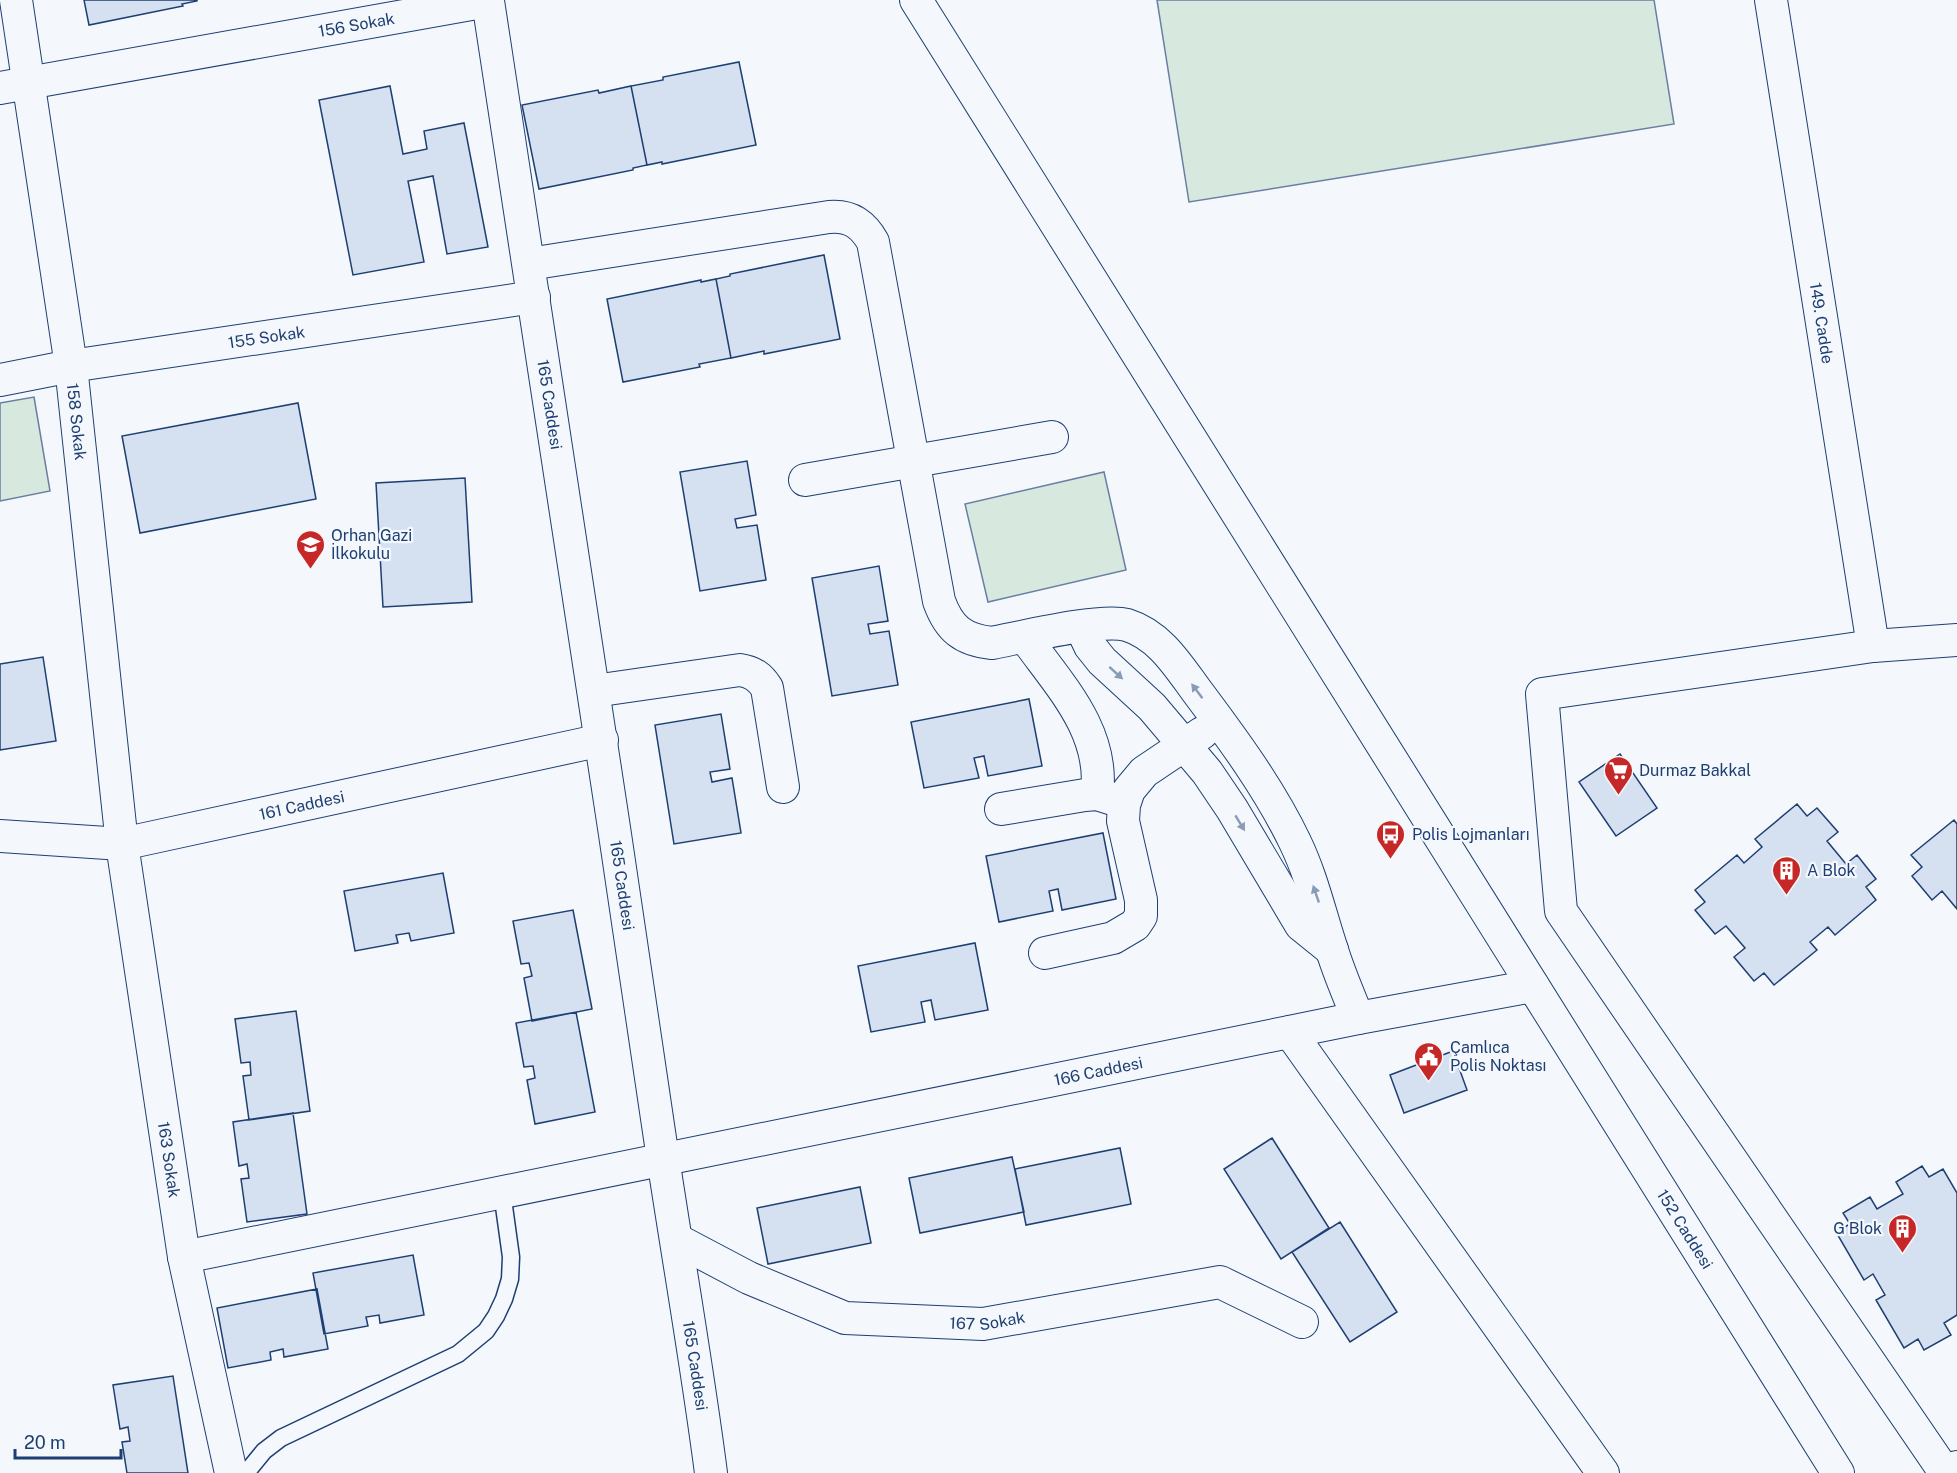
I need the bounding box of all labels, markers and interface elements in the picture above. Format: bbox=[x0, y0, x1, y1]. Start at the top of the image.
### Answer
street label: 156 Sokak bbox=[317, 8, 396, 41]
street label: 149. Cadde bbox=[1806, 281, 1838, 365]
street label: 155 Sokak bbox=[227, 322, 306, 352]
street label: 165 Caddesi bbox=[534, 358, 566, 451]
street label: 158 Sokak bbox=[63, 382, 90, 461]
place label: Orhan Gazi İlkokulu bbox=[331, 526, 412, 563]
school or university icon: Orhan Gazi İlkokulu bbox=[294, 528, 326, 570]
one-way arrow bbox=[1108, 666, 1123, 679]
one-way arrow bbox=[1191, 683, 1203, 698]
supermarket icon: Durmaz Bakkal bbox=[1602, 754, 1634, 796]
place label: Durmaz Bakkal bbox=[1639, 761, 1751, 780]
street label: 161 Caddesi bbox=[257, 787, 346, 824]
one-way arrow bbox=[1234, 814, 1245, 831]
bus stop icon: Polis Lojmanları bbox=[1375, 818, 1407, 860]
place label: Polis Lojmanları bbox=[1412, 825, 1530, 844]
street label: 165 Caddesi bbox=[606, 839, 639, 931]
building icon: A Blok bbox=[1770, 854, 1802, 896]
place label: A Blok bbox=[1807, 861, 1855, 880]
one-way arrow bbox=[1310, 885, 1320, 903]
place label: Çamlıca Polis Noktası bbox=[1450, 1038, 1546, 1075]
public building icon: Çamlıca Polis Noktası bbox=[1413, 1040, 1445, 1082]
street label: 166 Caddesi bbox=[1052, 1053, 1144, 1089]
street label: 163 Sokak bbox=[154, 1120, 184, 1199]
street label: 152 Caddesi bbox=[1653, 1186, 1717, 1272]
building icon: G Blok bbox=[1887, 1212, 1919, 1254]
place label: G Blok bbox=[1833, 1219, 1882, 1238]
street label: 167 Sokak bbox=[949, 1307, 1027, 1334]
street label: 165 Caddesi bbox=[679, 1319, 712, 1412]
scale bar bbox=[15, 1422, 122, 1460]
text: 20 m bbox=[24, 1432, 66, 1453]

